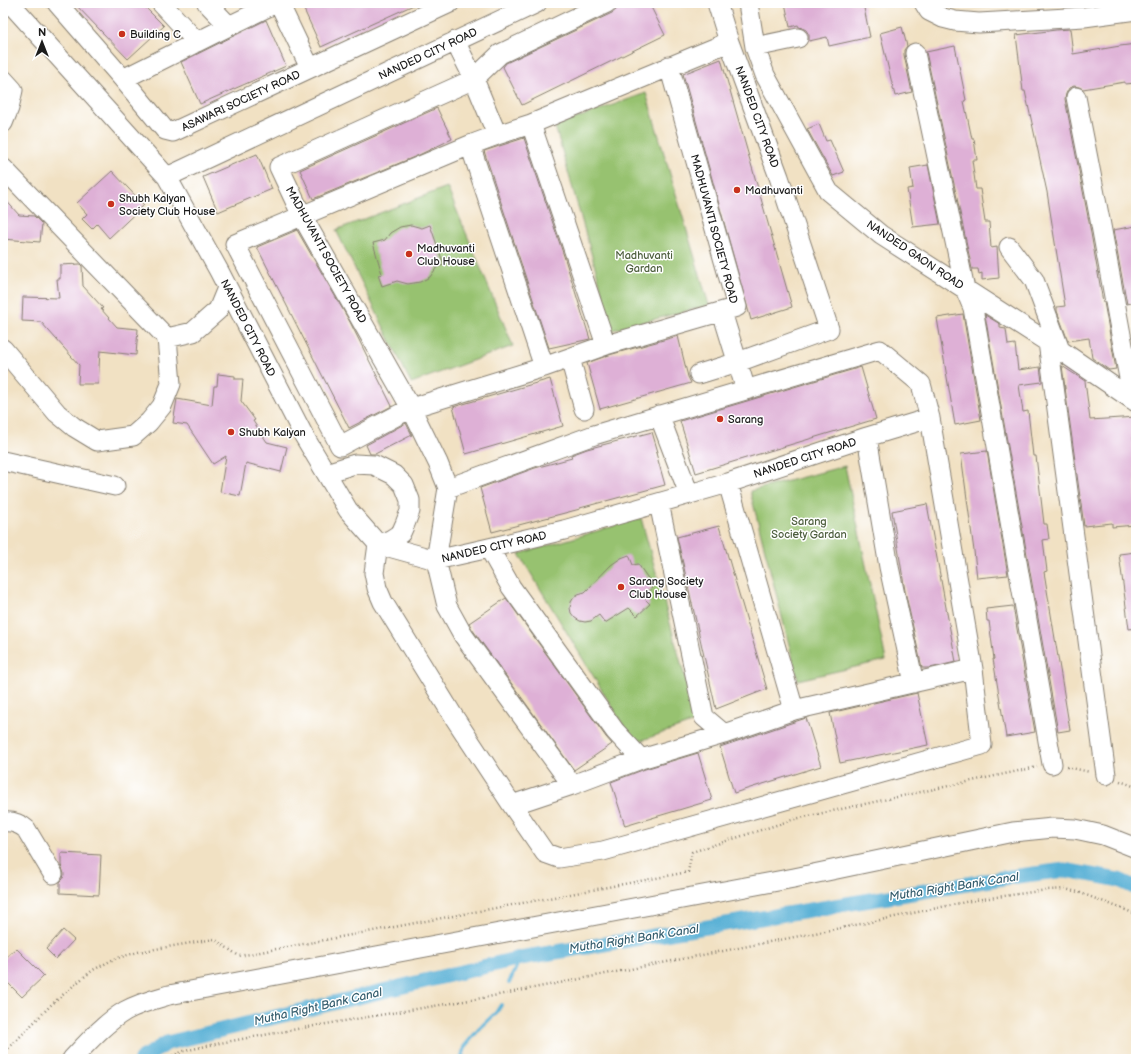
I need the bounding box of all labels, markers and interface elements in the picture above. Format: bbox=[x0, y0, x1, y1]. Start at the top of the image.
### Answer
north arrow bbox=[22, 22, 62, 62]
street label: NANDED CITY ROAD bbox=[377, 25, 479, 83]
text: N bbox=[38, 26, 46, 39]
place label: Building C bbox=[130, 28, 181, 41]
marker: Building C bbox=[117, 29, 127, 39]
street label: NANDED CITY ROAD bbox=[733, 64, 781, 170]
street label: ASAWARI SOCIETY ROAD bbox=[180, 68, 302, 134]
street label: MADHUVANTI SOCIETY ROAD bbox=[688, 153, 740, 305]
street label: MADHUVANTI SOCIETY ROAD bbox=[283, 184, 369, 326]
place label: Madhuvanti bbox=[745, 184, 803, 197]
marker: Madhuvanti bbox=[732, 185, 742, 195]
place label: Shubh Kalyan Society Club House bbox=[119, 192, 216, 218]
marker: Shubh Kalyan Society Club House bbox=[106, 199, 116, 209]
street label: NANDED GAON ROAD bbox=[864, 218, 966, 292]
place label: Madhuvanti Club House bbox=[417, 242, 475, 268]
marker: Madhuvanti Club House bbox=[404, 249, 414, 259]
park label: Madhuvanti Gardan bbox=[615, 249, 673, 275]
street label: NANDED CITY ROAD bbox=[218, 277, 278, 379]
place label: Sarang bbox=[728, 413, 763, 426]
marker: Sarang bbox=[715, 414, 725, 424]
place label: Shubh Kalyan bbox=[239, 426, 306, 439]
marker: Shubh Kalyan bbox=[226, 427, 236, 437]
street label: NANDED CITY ROAD bbox=[752, 435, 858, 481]
park label: Sarang Society Gardan bbox=[771, 515, 847, 541]
street label: NANDED CITY ROAD bbox=[440, 529, 548, 565]
place label: Sarang Society Club House bbox=[629, 575, 703, 601]
marker: Sarang Society Club House bbox=[616, 582, 626, 592]
water label: Mutha Right Bank Canal bbox=[888, 869, 1021, 905]
water label: Mutha Right Bank Canal bbox=[568, 921, 701, 957]
water label: Mutha Right Bank Canal bbox=[252, 985, 385, 1029]

